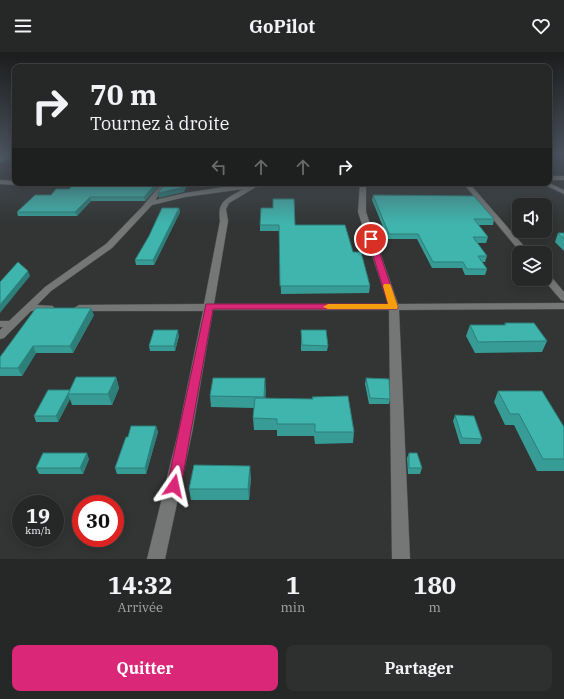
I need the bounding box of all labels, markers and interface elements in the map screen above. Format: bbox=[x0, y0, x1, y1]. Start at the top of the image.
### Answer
icon: menu bbox=[12, 15, 34, 37]
text: GoPilot bbox=[249, 15, 315, 38]
icon: heart bbox=[530, 15, 552, 37]
text: 70 m bbox=[90, 76, 157, 113]
icon: right bbox=[24, 80, 76, 132]
text: Tournez à droite bbox=[90, 112, 229, 135]
icon: left bbox=[208, 156, 230, 178]
icon: ahead bbox=[250, 156, 272, 178]
icon: ahead bbox=[292, 156, 314, 178]
icon: right bbox=[334, 156, 356, 178]
map controls bbox=[512, 198, 552, 286]
button: sound bbox=[512, 198, 552, 238]
pin bbox=[354, 222, 388, 256]
icon: arrive bbox=[360, 228, 382, 250]
button: layers bbox=[512, 246, 552, 286]
position arrow bbox=[153, 465, 195, 507]
speed limit sign: 30 bbox=[72, 495, 124, 547]
text: 19 bbox=[26, 502, 50, 529]
text: km/h bbox=[25, 524, 51, 537]
text: 14:32 bbox=[108, 569, 173, 601]
text: 1 bbox=[286, 569, 300, 601]
text: 180 bbox=[413, 569, 456, 601]
text: Arrivée bbox=[118, 599, 163, 616]
text: min bbox=[280, 599, 305, 616]
text: m bbox=[428, 599, 441, 616]
button: Quitter bbox=[12, 645, 278, 691]
button: Partager bbox=[286, 645, 552, 691]

